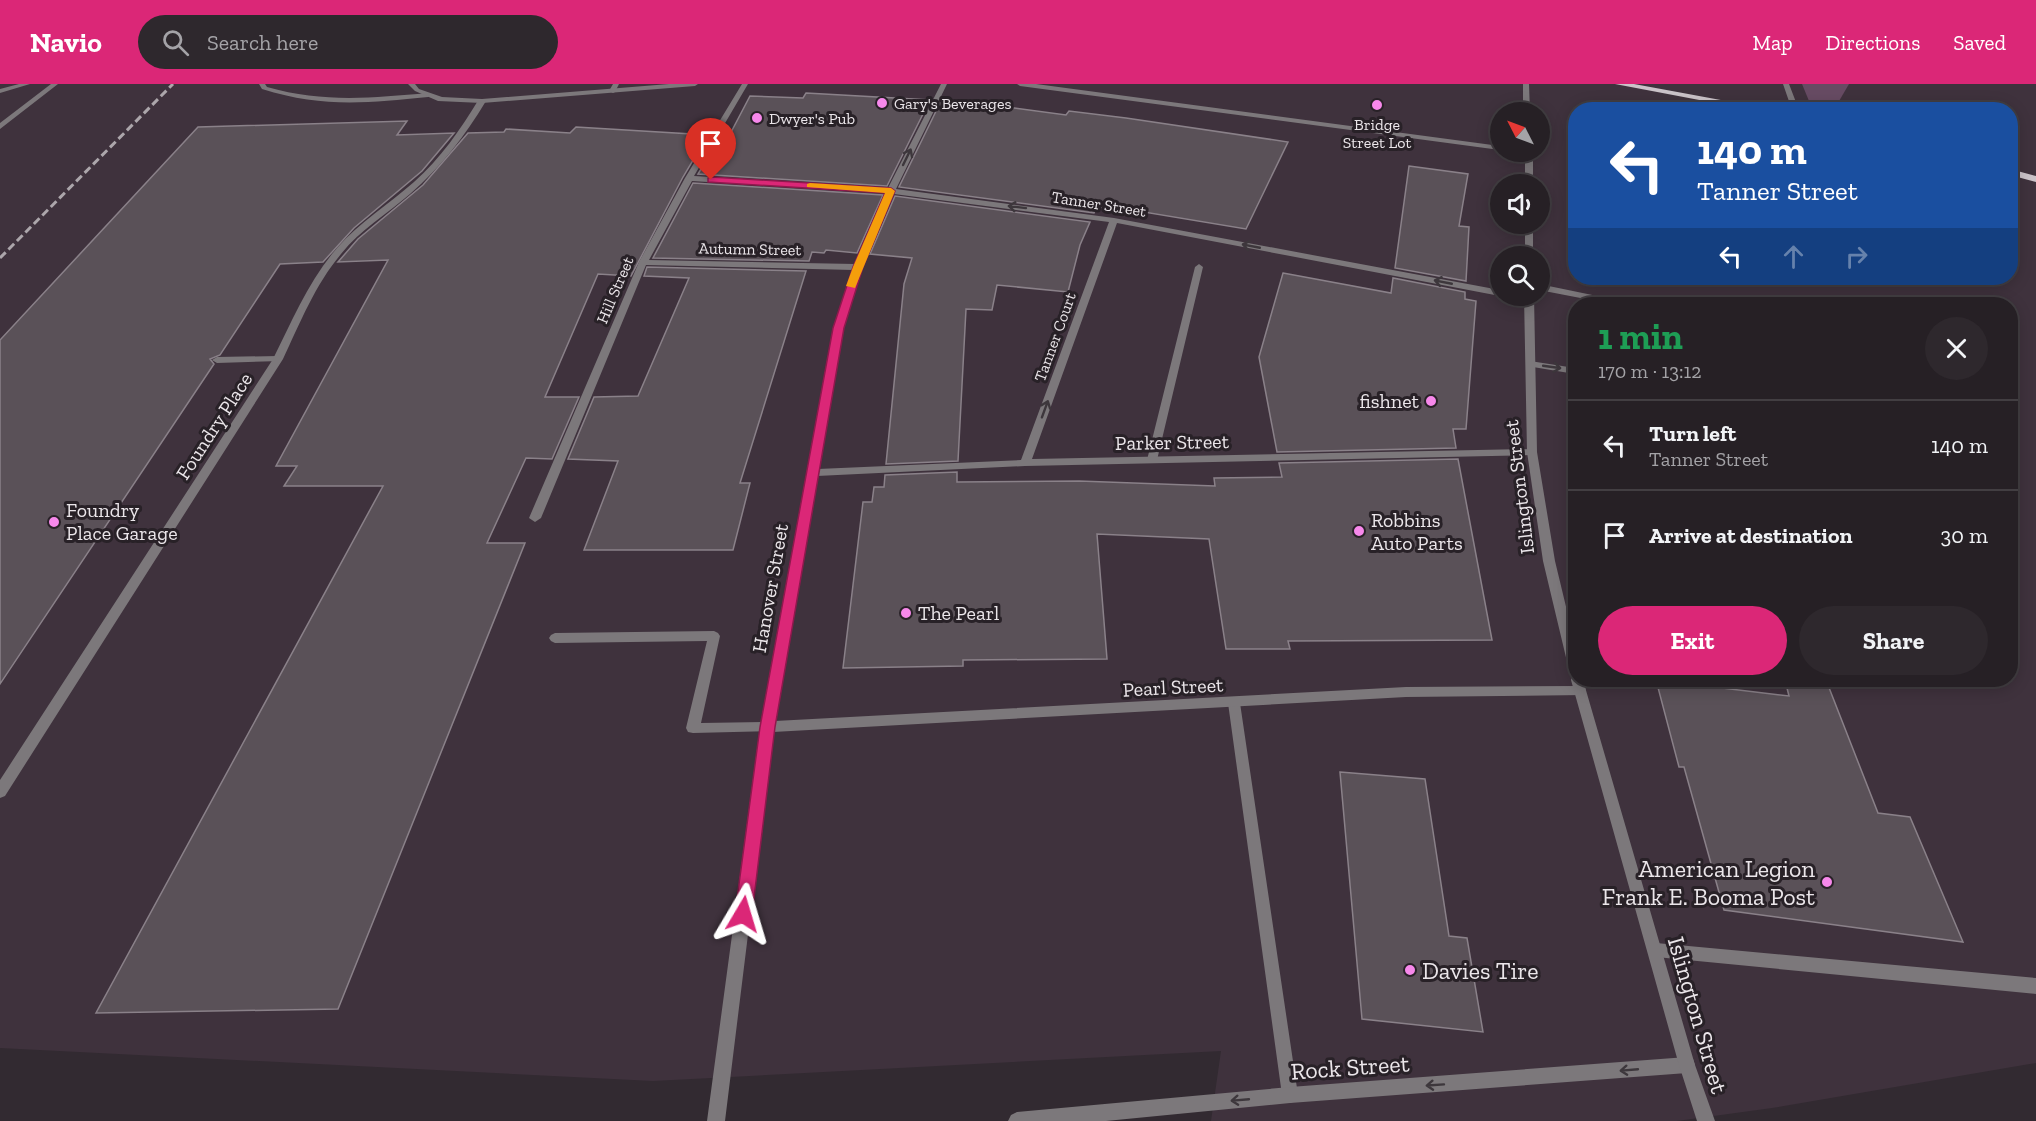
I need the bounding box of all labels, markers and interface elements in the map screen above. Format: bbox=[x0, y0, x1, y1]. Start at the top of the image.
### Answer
search box bbox=[138, 15, 558, 69]
text: Navio bbox=[30, 26, 102, 59]
icon: search bbox=[159, 26, 192, 59]
text: Search here bbox=[207, 29, 318, 56]
text: Map bbox=[1753, 30, 1793, 55]
text: Directions bbox=[1826, 30, 1920, 55]
text: Saved bbox=[1953, 30, 2006, 55]
place label: Gary's Beverages bbox=[894, 94, 1011, 113]
marker: Gary's Beverages bbox=[875, 96, 889, 110]
marker: Bridge Street Lot bbox=[1370, 98, 1384, 112]
north arrow bbox=[1490, 102, 1550, 162]
map controls bbox=[1490, 102, 1550, 306]
place label: Dwyer's Pub bbox=[769, 109, 855, 128]
marker: Dwyer's Pub bbox=[750, 111, 764, 125]
place label: Bridge Street Lot bbox=[1343, 115, 1411, 152]
pin bbox=[685, 118, 736, 180]
text: 140 m bbox=[1697, 124, 1807, 175]
icon: left bbox=[1598, 126, 1676, 204]
icon: arrive bbox=[694, 127, 727, 160]
one-way arrow bbox=[902, 149, 914, 167]
button: sound bbox=[1490, 174, 1550, 234]
text: Tanner Street bbox=[1697, 175, 1858, 207]
street label: Tanner Street bbox=[1050, 187, 1148, 221]
one-way arrow bbox=[1008, 202, 1028, 213]
street label: Autumn Street bbox=[698, 239, 802, 259]
one-way arrow bbox=[1242, 240, 1261, 251]
icon: left bbox=[1714, 240, 1747, 273]
icon: ahead bbox=[1777, 240, 1810, 273]
icon: right bbox=[1840, 240, 1873, 273]
button: search bbox=[1490, 246, 1550, 306]
street label: Hill Street bbox=[592, 254, 638, 326]
one-way arrow bbox=[1433, 276, 1453, 287]
street label: Tanner Court bbox=[1030, 290, 1080, 384]
text: 1 min bbox=[1598, 315, 1683, 358]
button: close bbox=[1925, 317, 1988, 380]
text: 170 m · 13:12 bbox=[1598, 359, 1702, 383]
one-way arrow bbox=[1542, 362, 1562, 373]
street label: Foundry Place bbox=[171, 368, 257, 484]
place label: fishnet bbox=[1359, 389, 1420, 413]
marker: fishnet bbox=[1424, 394, 1438, 408]
one-way arrow bbox=[1041, 400, 1052, 418]
street label: Islington Street bbox=[1499, 418, 1539, 555]
text: Turn left bbox=[1649, 420, 1736, 447]
street label: Parker Street bbox=[1115, 429, 1230, 455]
icon: left bbox=[1598, 429, 1631, 462]
text: 140 m bbox=[1931, 432, 1988, 459]
text: Tanner Street bbox=[1649, 447, 1768, 471]
place label: Foundry Place Garage bbox=[66, 498, 178, 545]
place label: Robbins Auto Parts bbox=[1371, 508, 1463, 555]
marker: Foundry Place Garage bbox=[47, 515, 61, 529]
icon: arrive bbox=[1598, 519, 1631, 552]
street label: Hanover Street bbox=[747, 521, 793, 654]
text: Arrive at destination bbox=[1649, 522, 1852, 549]
text: 30 m bbox=[1941, 522, 1988, 549]
marker: Robbins Auto Parts bbox=[1352, 524, 1366, 538]
place label: The Pearl bbox=[918, 601, 999, 625]
marker: The Pearl bbox=[899, 606, 913, 620]
button: Exit bbox=[1598, 606, 1787, 675]
button: Share bbox=[1799, 606, 1988, 675]
street label: Pearl Street bbox=[1122, 672, 1225, 702]
place label: American Legion Frank E. Booma Post bbox=[1602, 854, 1815, 911]
marker: American Legion Frank E. Booma Post bbox=[1820, 875, 1834, 889]
position arrow bbox=[711, 882, 775, 946]
street label: Islington Street bbox=[1662, 933, 1734, 1097]
place label: Davies Tire bbox=[1422, 956, 1539, 985]
marker: Davies Tire bbox=[1403, 963, 1417, 977]
street label: Rock Street bbox=[1290, 1048, 1411, 1086]
one-way arrow bbox=[1620, 1065, 1640, 1076]
one-way arrow bbox=[1425, 1080, 1445, 1091]
one-way arrow bbox=[1231, 1095, 1251, 1106]

